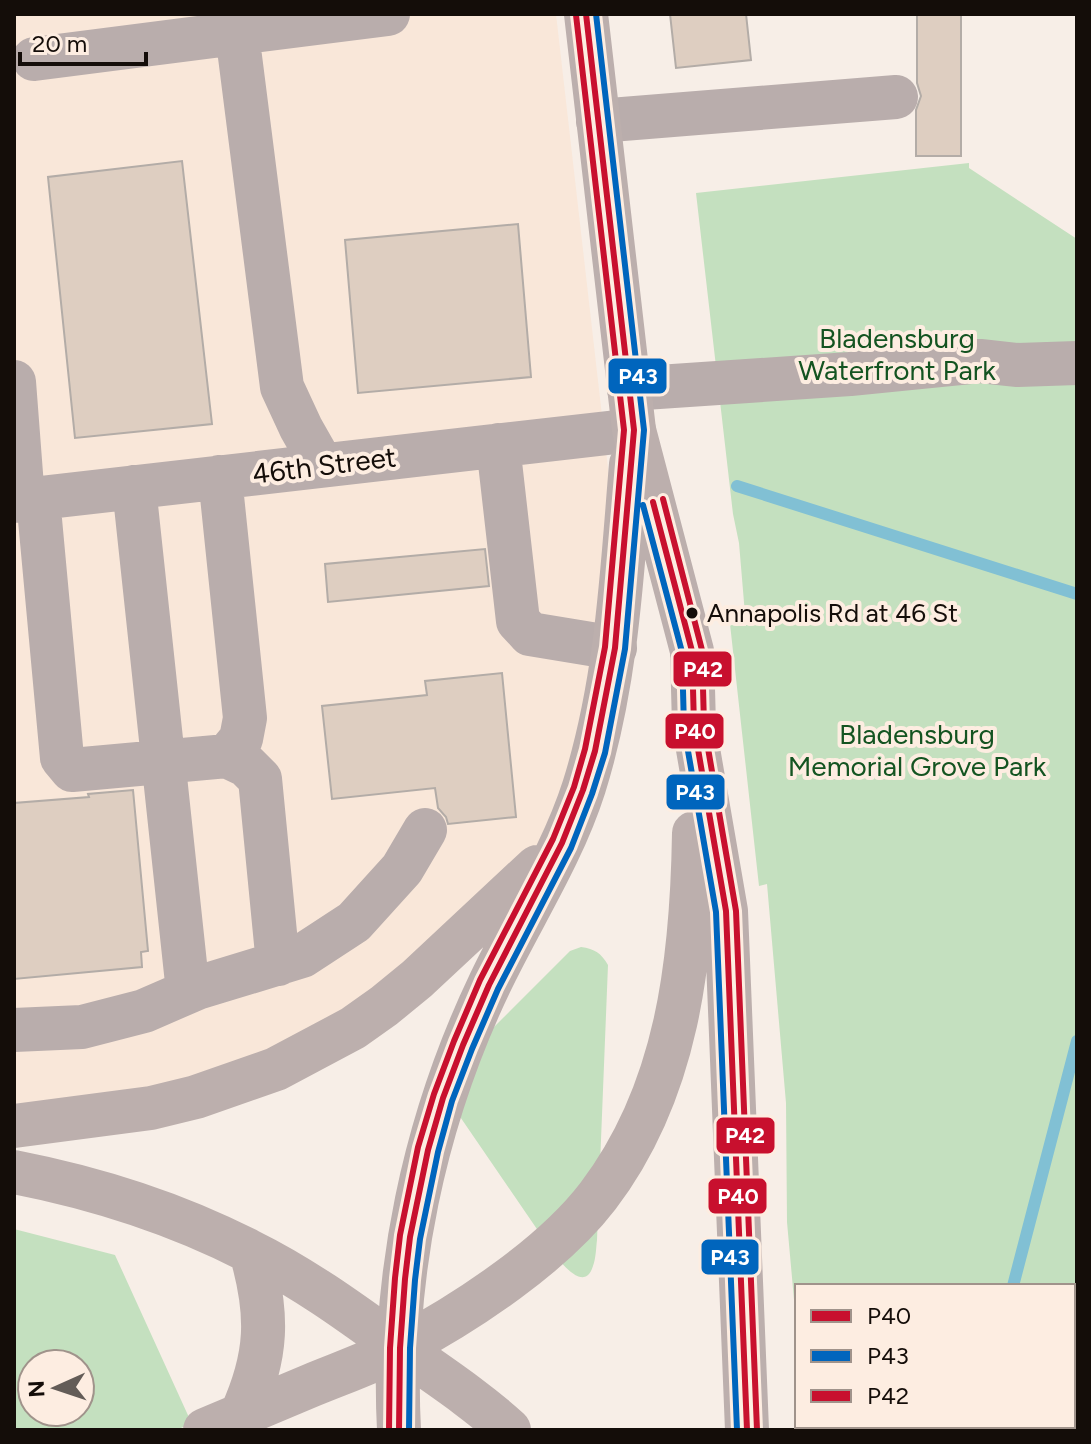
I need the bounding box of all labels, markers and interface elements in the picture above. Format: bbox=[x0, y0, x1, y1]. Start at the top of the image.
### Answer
scale bar bbox=[20, 16, 146, 66]
text: 20 m bbox=[32, 29, 87, 58]
park label: Bladensburg Waterfront Park bbox=[798, 321, 996, 387]
line badge: P43 bbox=[607, 357, 668, 395]
text: P43 bbox=[618, 363, 658, 390]
street label: 46th Street bbox=[250, 439, 398, 491]
place label: Annapolis Rd at 46 St bbox=[707, 597, 958, 629]
marker: Annapolis Rd at 46 St bbox=[684, 605, 700, 621]
line badge: P42 bbox=[672, 650, 733, 688]
text: P42 bbox=[683, 656, 723, 683]
line badge: P40 bbox=[664, 712, 725, 750]
park label: Bladensburg Memorial Grove Park bbox=[788, 717, 1047, 783]
text: P40 bbox=[674, 718, 716, 745]
line badge: P43 bbox=[665, 773, 726, 811]
text: P43 bbox=[675, 779, 715, 806]
line badge: P42 bbox=[715, 1116, 776, 1155]
text: P42 bbox=[725, 1122, 765, 1149]
line badge: P40 bbox=[707, 1177, 768, 1215]
text: P40 bbox=[717, 1183, 759, 1210]
line badge: P43 bbox=[700, 1238, 760, 1276]
text: P43 bbox=[710, 1244, 750, 1271]
legend bbox=[795, 1284, 1075, 1428]
text: P40 bbox=[867, 1301, 911, 1330]
text: P43 bbox=[867, 1341, 909, 1370]
north arrow bbox=[16, 1348, 96, 1428]
text: N bbox=[23, 1380, 50, 1398]
text: P42 bbox=[867, 1381, 909, 1410]

